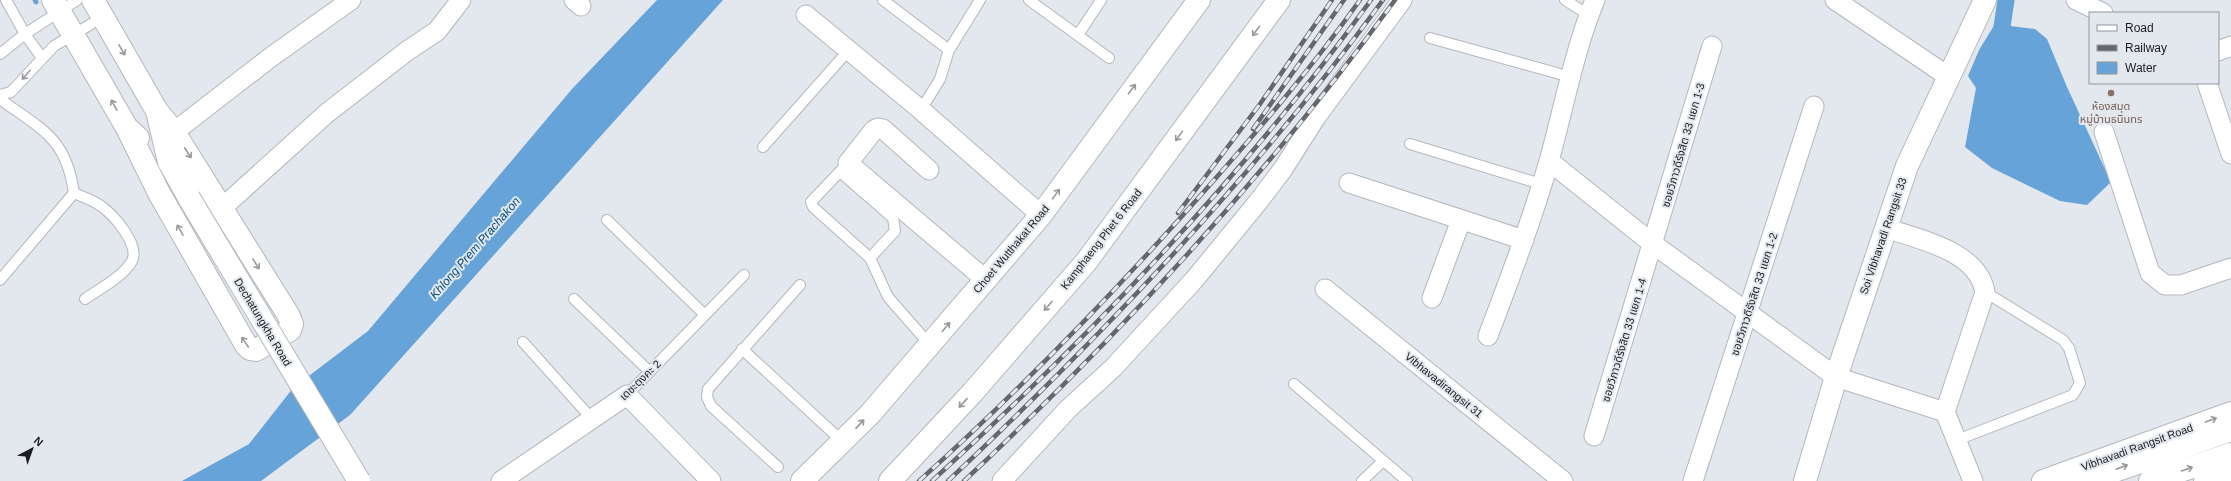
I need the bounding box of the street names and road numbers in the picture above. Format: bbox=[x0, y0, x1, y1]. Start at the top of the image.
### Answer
street label: ซอยวิภาวดีรังสิต 33 แยก 1-3 bbox=[1660, 82, 1706, 208]
street label: Soi Vibhavadi Rangsit 33 bbox=[1857, 176, 1909, 296]
street label: Kamphaeng Phet 6 Road bbox=[1058, 187, 1144, 291]
street label: Choet Wutthakat Road bbox=[971, 203, 1051, 295]
street label: ซอยวิภาวดีรังสิต 33 แยก 1-2 bbox=[1728, 231, 1780, 357]
street label: Dechatungkha Road bbox=[232, 276, 294, 368]
street label: ซอยวิภาวดีรังสิต 33 แยก 1-4 bbox=[1599, 277, 1649, 403]
street label: Vibhavadirangsit 31 bbox=[1403, 350, 1485, 420]
street label: เดชะตุงคะ 2 bbox=[617, 358, 664, 403]
street label: Vibhavadi Rangsit Road bbox=[2080, 421, 2194, 473]

